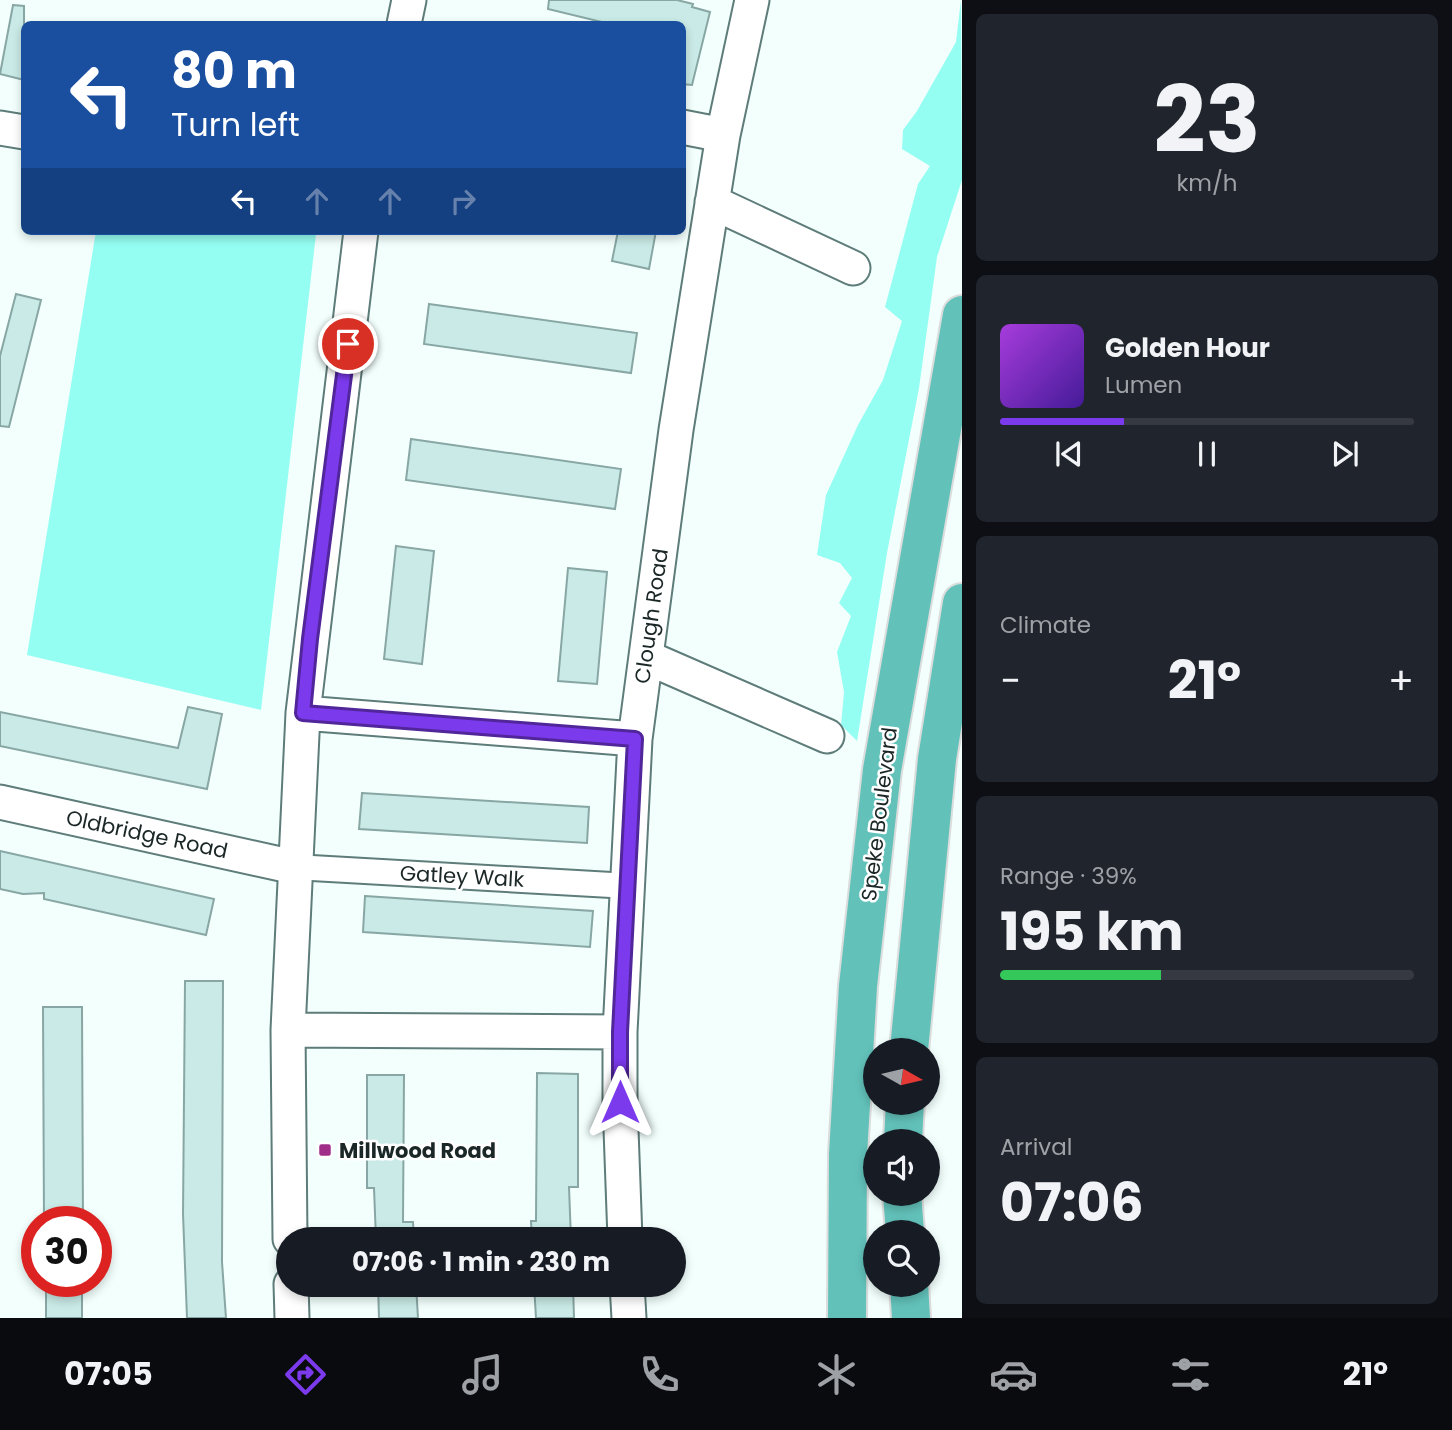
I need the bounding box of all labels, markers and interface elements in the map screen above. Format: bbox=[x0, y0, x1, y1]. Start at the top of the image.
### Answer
text: 80 m bbox=[171, 37, 297, 105]
icon: left bbox=[56, 49, 147, 140]
text: 23 bbox=[1153, 56, 1261, 184]
text: Turn left bbox=[171, 102, 300, 147]
text: km/h bbox=[1176, 167, 1238, 199]
icon: left bbox=[225, 182, 263, 220]
icon: ahead bbox=[298, 182, 336, 220]
icon: ahead bbox=[371, 182, 409, 220]
icon: right bbox=[444, 182, 482, 220]
pin bbox=[318, 314, 378, 374]
icon: arrive bbox=[329, 325, 367, 363]
text: Golden Hour bbox=[1105, 330, 1270, 366]
text: Lumen bbox=[1105, 369, 1182, 401]
icon: previous bbox=[1050, 435, 1088, 473]
icon: pause bbox=[1188, 435, 1226, 473]
icon: next bbox=[1326, 435, 1364, 473]
street label: Clough Road bbox=[627, 547, 675, 685]
text: Climate bbox=[1000, 609, 1091, 641]
text: 21° bbox=[1168, 644, 1241, 717]
text: − bbox=[1000, 654, 1021, 707]
text: + bbox=[1388, 654, 1414, 707]
street label: Speke Boulevard bbox=[854, 725, 904, 903]
street label: Oldbridge Road bbox=[63, 803, 231, 865]
street label: Gatley Walk bbox=[399, 858, 525, 894]
text: Range · 39% bbox=[1000, 860, 1137, 892]
text: 195 km bbox=[1000, 895, 1184, 968]
north arrow bbox=[863, 1038, 940, 1115]
map controls bbox=[863, 1038, 940, 1297]
position arrow bbox=[583, 1065, 657, 1139]
button: sound bbox=[863, 1129, 940, 1206]
text: Arrival bbox=[1000, 1131, 1072, 1163]
place label: Millwood Road bbox=[339, 1136, 496, 1165]
marker: Millwood Road bbox=[317, 1142, 333, 1158]
text: 07:06 bbox=[1000, 1166, 1144, 1239]
speed limit sign: 30 bbox=[21, 1206, 112, 1297]
button: search bbox=[863, 1220, 940, 1297]
text: 07:06 · 1 min · 230 m bbox=[352, 1244, 610, 1280]
icon: directions bbox=[281, 1350, 330, 1399]
icon: music bbox=[458, 1350, 507, 1399]
icon: phone bbox=[635, 1350, 684, 1399]
icon: climate bbox=[812, 1350, 861, 1399]
icon: car bbox=[989, 1350, 1038, 1399]
icon: filters bbox=[1166, 1350, 1215, 1399]
text: 07:05 bbox=[64, 1351, 153, 1396]
text: 21° bbox=[1343, 1351, 1388, 1396]

